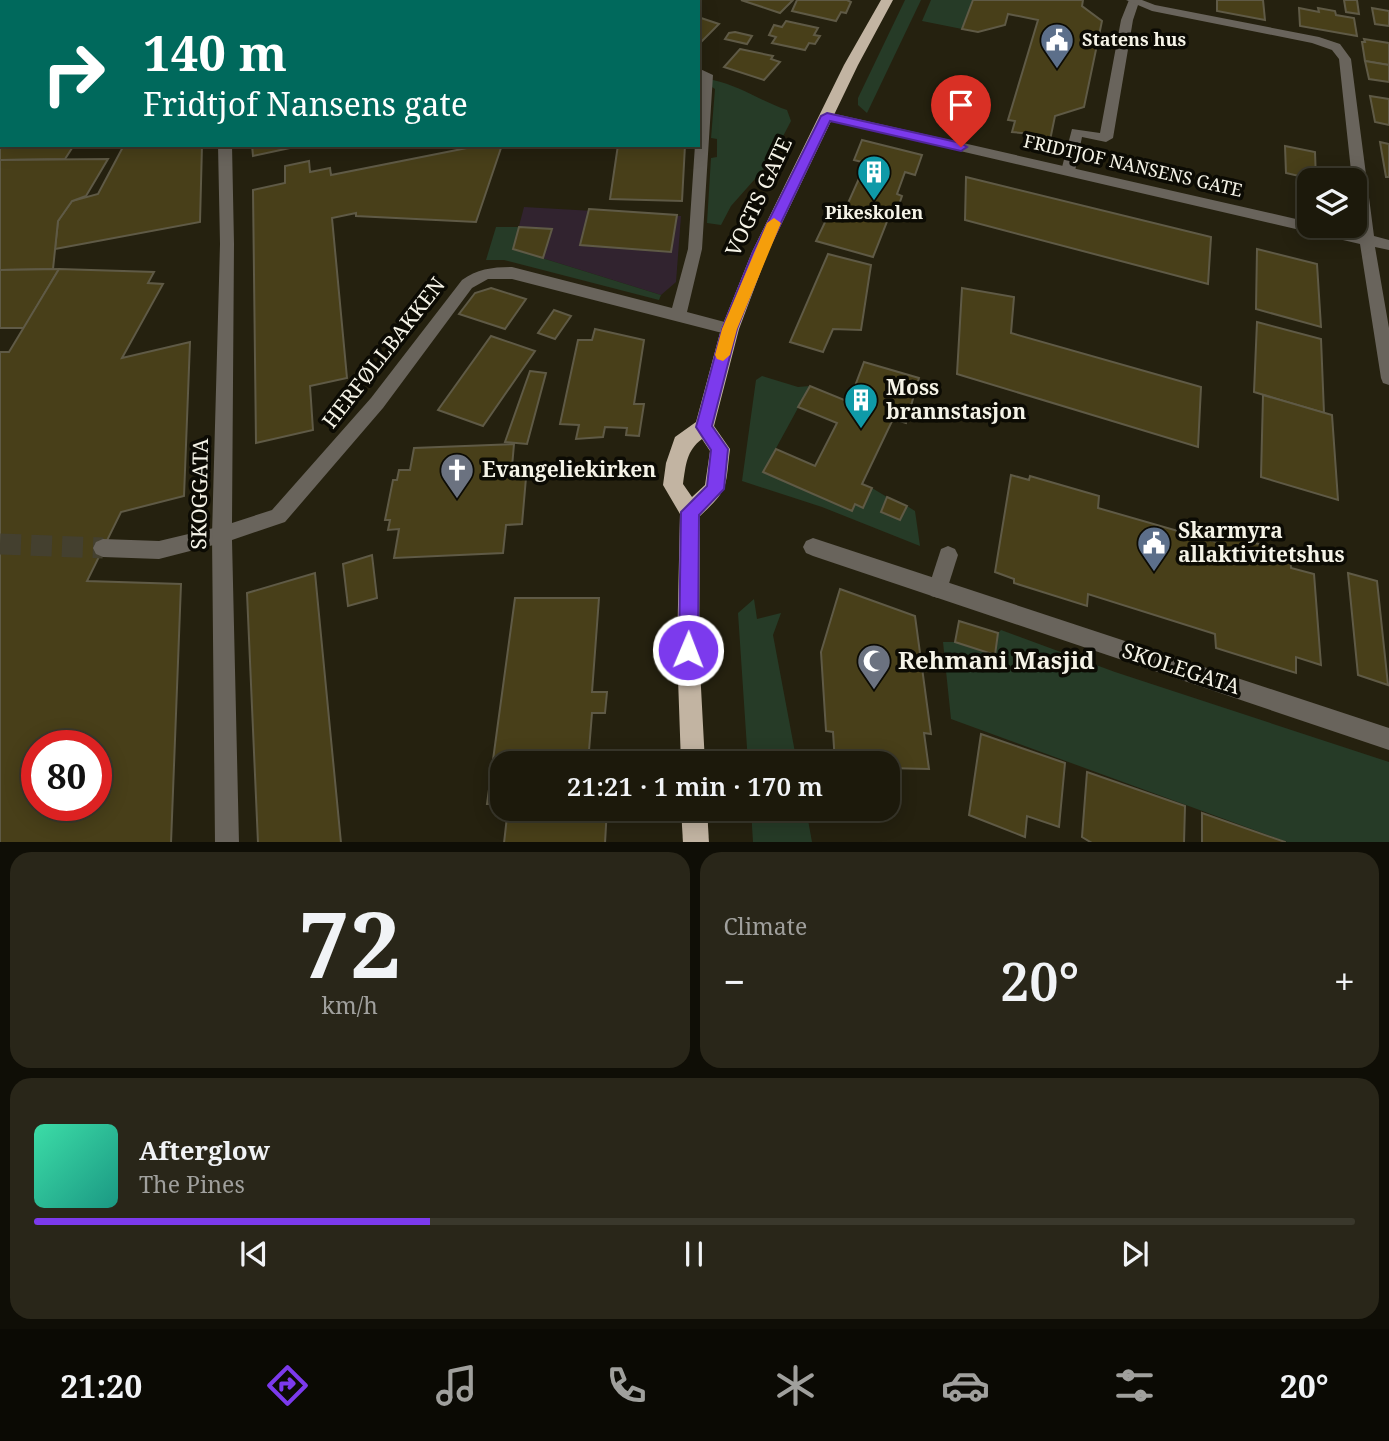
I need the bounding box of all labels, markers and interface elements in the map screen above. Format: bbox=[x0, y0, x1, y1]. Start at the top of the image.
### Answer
text: 140 m bbox=[143, 19, 287, 85]
public building icon: Statens hus bbox=[1038, 21, 1076, 70]
place label: Statens hus bbox=[1082, 27, 1186, 51]
icon: right bbox=[28, 28, 119, 119]
pin bbox=[931, 75, 991, 147]
text: Fridtjof Nansens gate bbox=[143, 82, 468, 125]
icon: arrive bbox=[942, 86, 980, 124]
street label: FRIDTJOF NANSENS GATE bbox=[1021, 128, 1245, 202]
street label: VOGTS GATE bbox=[718, 133, 798, 261]
building icon: Pikeskolen bbox=[855, 153, 893, 202]
map controls bbox=[1297, 168, 1367, 238]
button: layers bbox=[1297, 168, 1367, 238]
place label: Pikeskolen bbox=[825, 200, 923, 224]
street label: HERFØLLBAKKEN bbox=[315, 271, 451, 434]
place label: Moss brannstasjon bbox=[886, 373, 1026, 425]
building icon: Moss brannstasjon bbox=[842, 381, 880, 430]
street label: SKOGGATA bbox=[184, 438, 214, 550]
church icon: Evangeliekirken bbox=[438, 451, 476, 500]
place label: Evangeliekirken bbox=[482, 455, 656, 483]
place label: Skarmyra allaktivitetshus bbox=[1178, 516, 1345, 568]
public building icon: Skarmyra allaktivitetshus bbox=[1135, 524, 1173, 573]
position arrow bbox=[651, 613, 725, 687]
street label: SKOLEGATA bbox=[1119, 636, 1244, 700]
mosque icon: Rehmani Masjid bbox=[855, 642, 893, 691]
place label: Rehmani Masjid bbox=[898, 643, 1095, 676]
speed limit sign: 80 bbox=[21, 730, 112, 821]
text: 21:21 · 1 min · 170 m bbox=[567, 768, 823, 804]
text: 72 bbox=[298, 881, 401, 1005]
text: Climate bbox=[724, 910, 807, 942]
text: 20° bbox=[1000, 945, 1079, 1016]
text: − bbox=[724, 955, 746, 1007]
text: + bbox=[1334, 955, 1355, 1007]
text: km/h bbox=[322, 989, 378, 1021]
text: Afterglow bbox=[139, 1132, 270, 1168]
text: The Pines bbox=[139, 1168, 245, 1200]
icon: previous bbox=[235, 1235, 273, 1273]
icon: pause bbox=[675, 1235, 713, 1273]
icon: next bbox=[1116, 1235, 1154, 1273]
icon: directions bbox=[263, 1361, 312, 1410]
icon: music bbox=[432, 1361, 481, 1410]
icon: phone bbox=[602, 1361, 651, 1410]
icon: climate bbox=[771, 1361, 820, 1410]
icon: car bbox=[941, 1361, 990, 1410]
icon: filters bbox=[1110, 1361, 1159, 1410]
text: 21:20 bbox=[60, 1364, 142, 1407]
text: 20° bbox=[1280, 1364, 1329, 1407]

